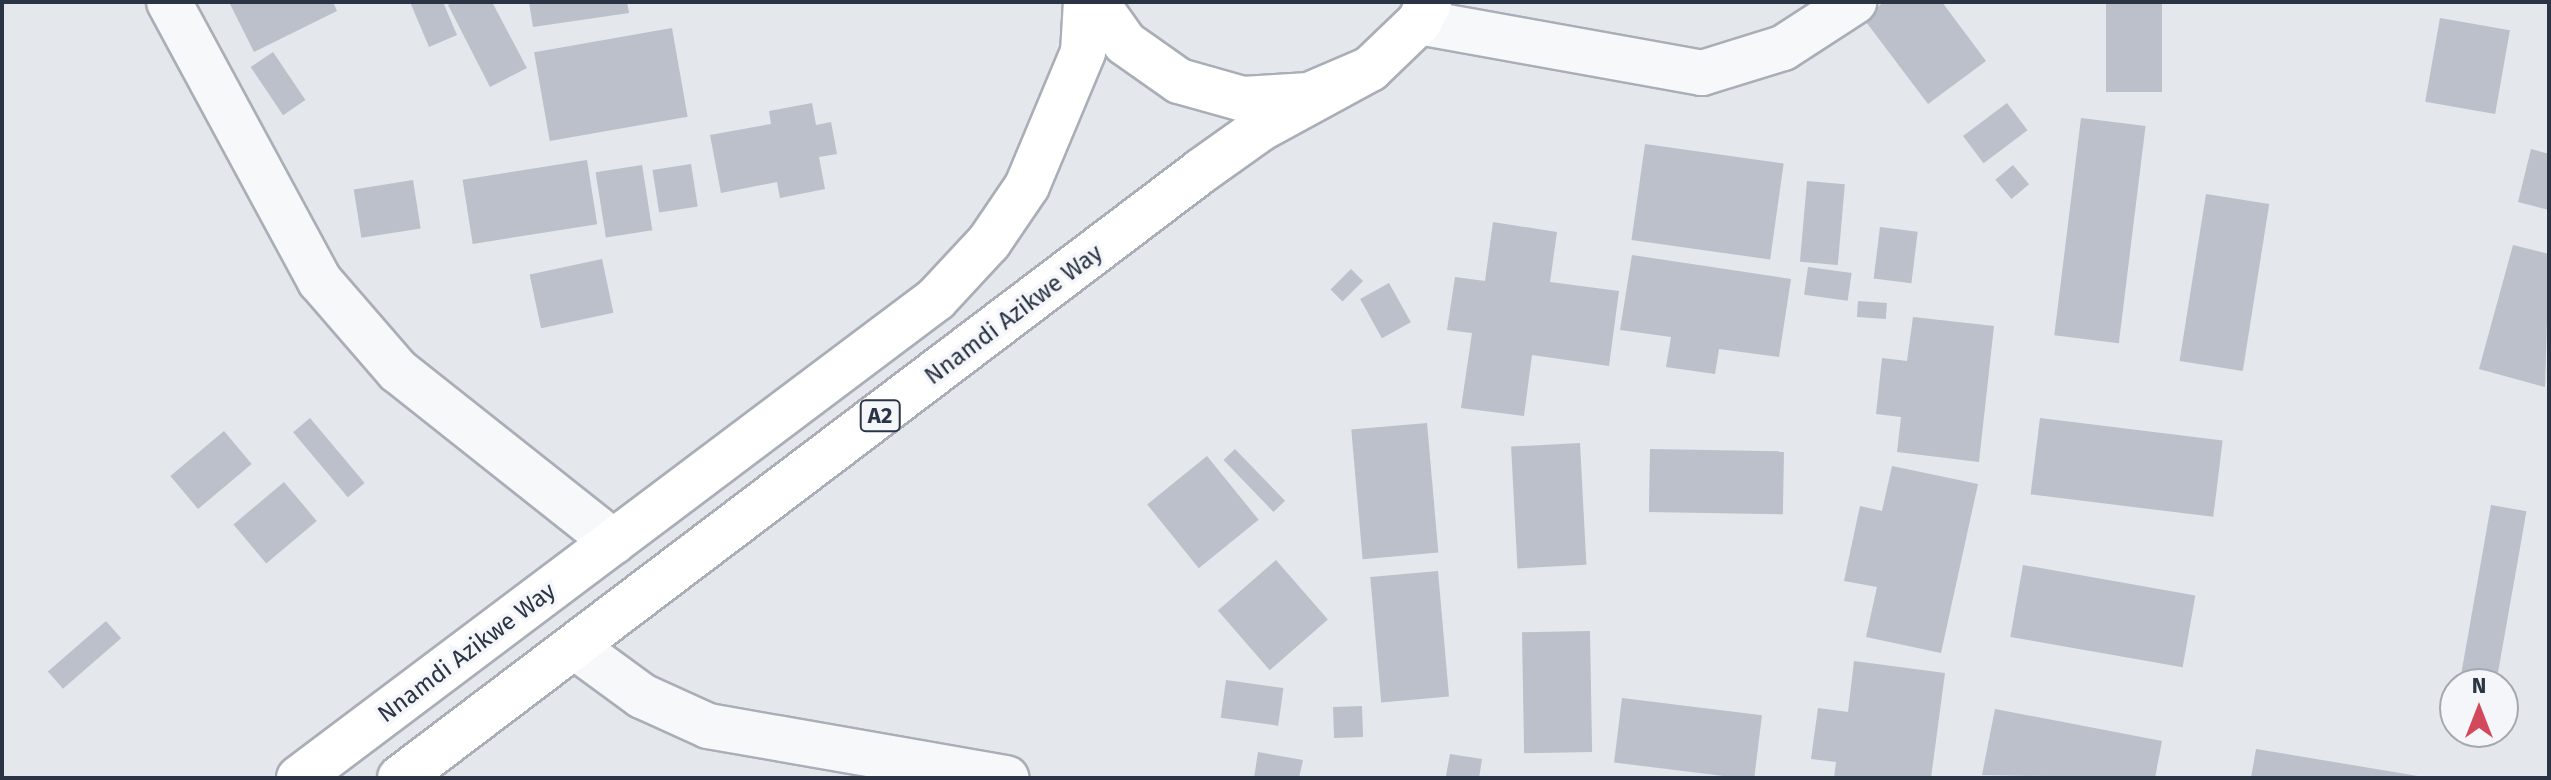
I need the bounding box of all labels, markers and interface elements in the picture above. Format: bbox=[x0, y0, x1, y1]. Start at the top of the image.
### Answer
street label: Nnamdi Azikwe Way bbox=[919, 239, 1109, 391]
road number: A2 bbox=[858, 398, 902, 434]
street label: Nnamdi Azikwe Way bbox=[372, 577, 562, 729]
north arrow bbox=[2439, 668, 2519, 748]
text: N bbox=[2472, 672, 2486, 699]

